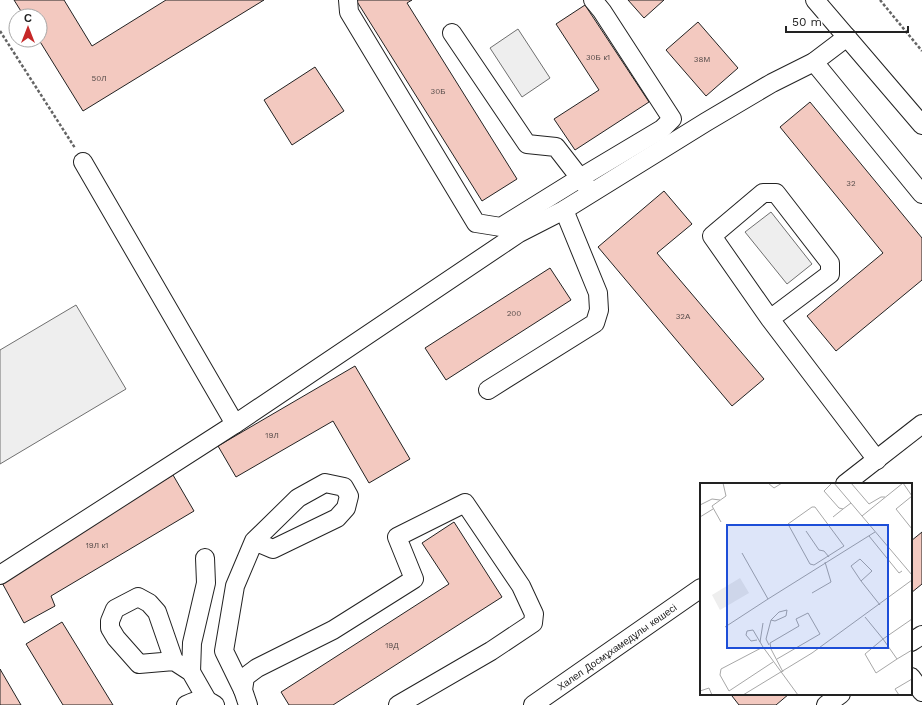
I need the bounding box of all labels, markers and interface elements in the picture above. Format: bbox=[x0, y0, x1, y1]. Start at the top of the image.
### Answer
north arrow bbox=[8, 8, 48, 48]
scale bar bbox=[786, 8, 908, 34]
text: С bbox=[24, 12, 32, 25]
text: 50 m bbox=[792, 15, 822, 29]
house number: 30Б к1 bbox=[586, 53, 610, 62]
house number: 38М bbox=[694, 55, 710, 64]
house number: 50Л bbox=[92, 74, 106, 83]
house number: 30Б bbox=[431, 87, 445, 96]
house number: 32 bbox=[846, 179, 856, 188]
house number: 200 bbox=[507, 309, 521, 318]
house number: 32А bbox=[676, 312, 691, 321]
house number: 19Л bbox=[265, 431, 279, 440]
inset map bbox=[700, 483, 912, 695]
house number: 19Л к1 bbox=[86, 541, 108, 550]
street label: Халел Досмұхамедұлы көшесі bbox=[555, 602, 679, 692]
house number: 19Д bbox=[385, 641, 399, 650]

